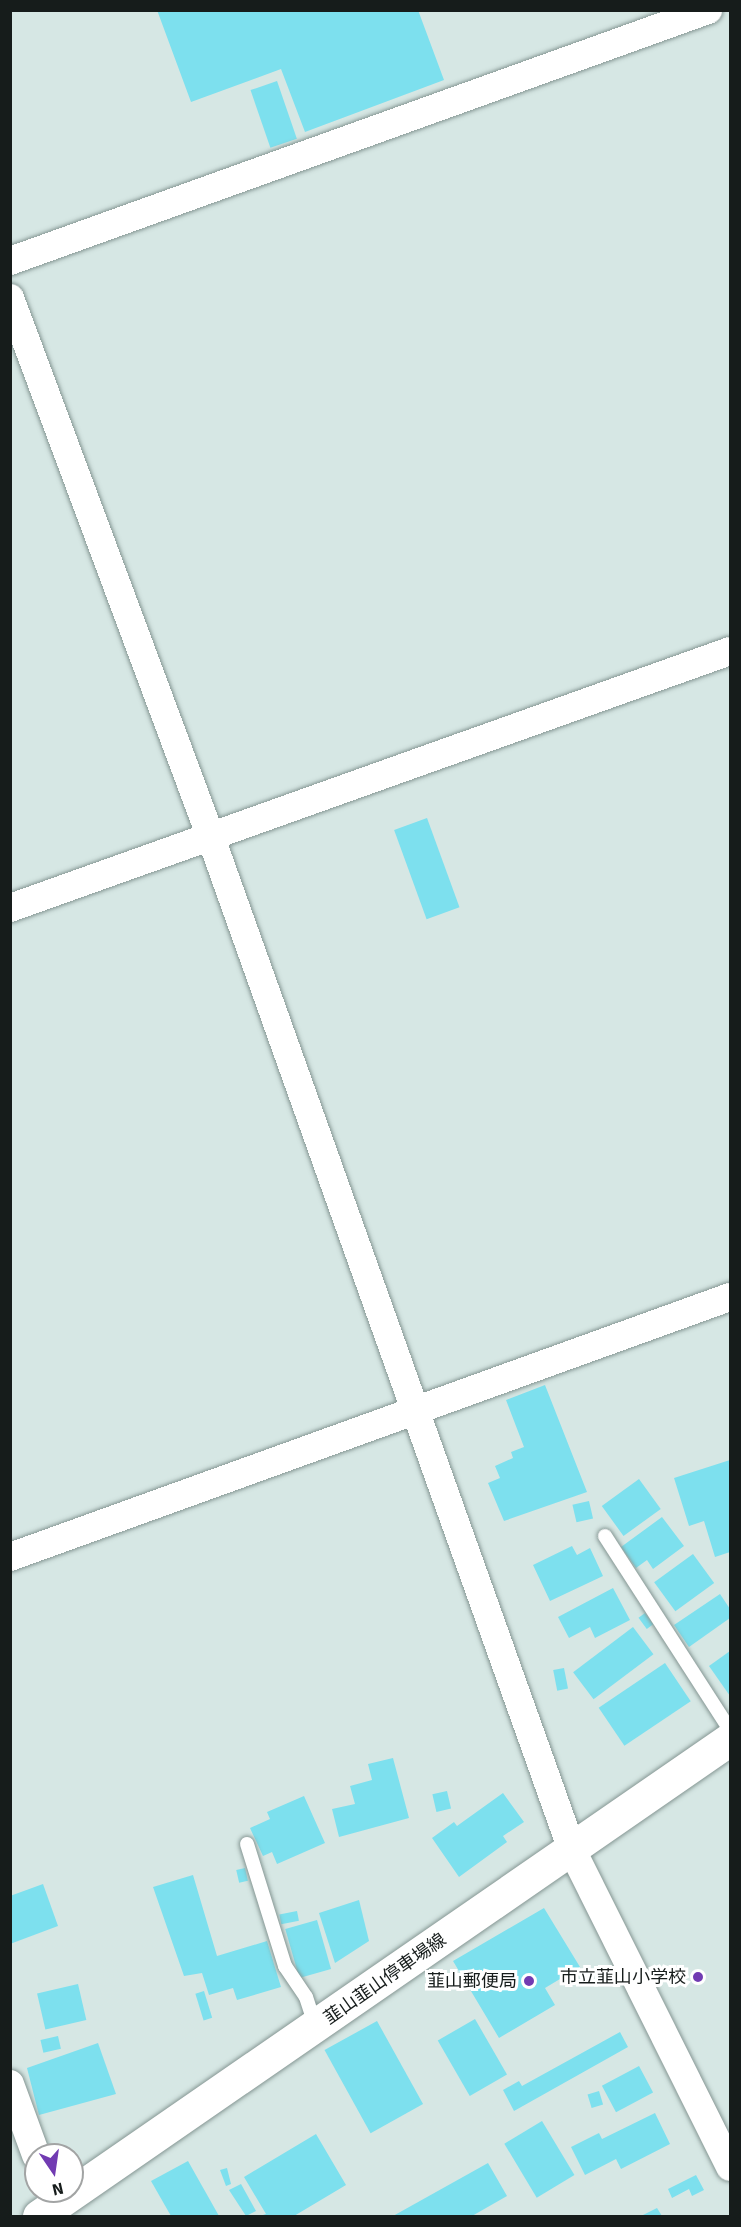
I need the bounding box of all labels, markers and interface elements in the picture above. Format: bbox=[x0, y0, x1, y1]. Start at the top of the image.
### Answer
street label: 韮山韮山停車場線 bbox=[320, 1929, 450, 2029]
place label: 市立韮山小学校 bbox=[560, 1966, 686, 1988]
place label: 韮山郵便局 bbox=[427, 1970, 517, 1992]
marker: 市立韮山小学校 bbox=[691, 1970, 705, 1984]
marker: 韮山郵便局 bbox=[522, 1974, 536, 1988]
north arrow bbox=[24, 2143, 84, 2203]
text: N bbox=[50, 2178, 65, 2200]

